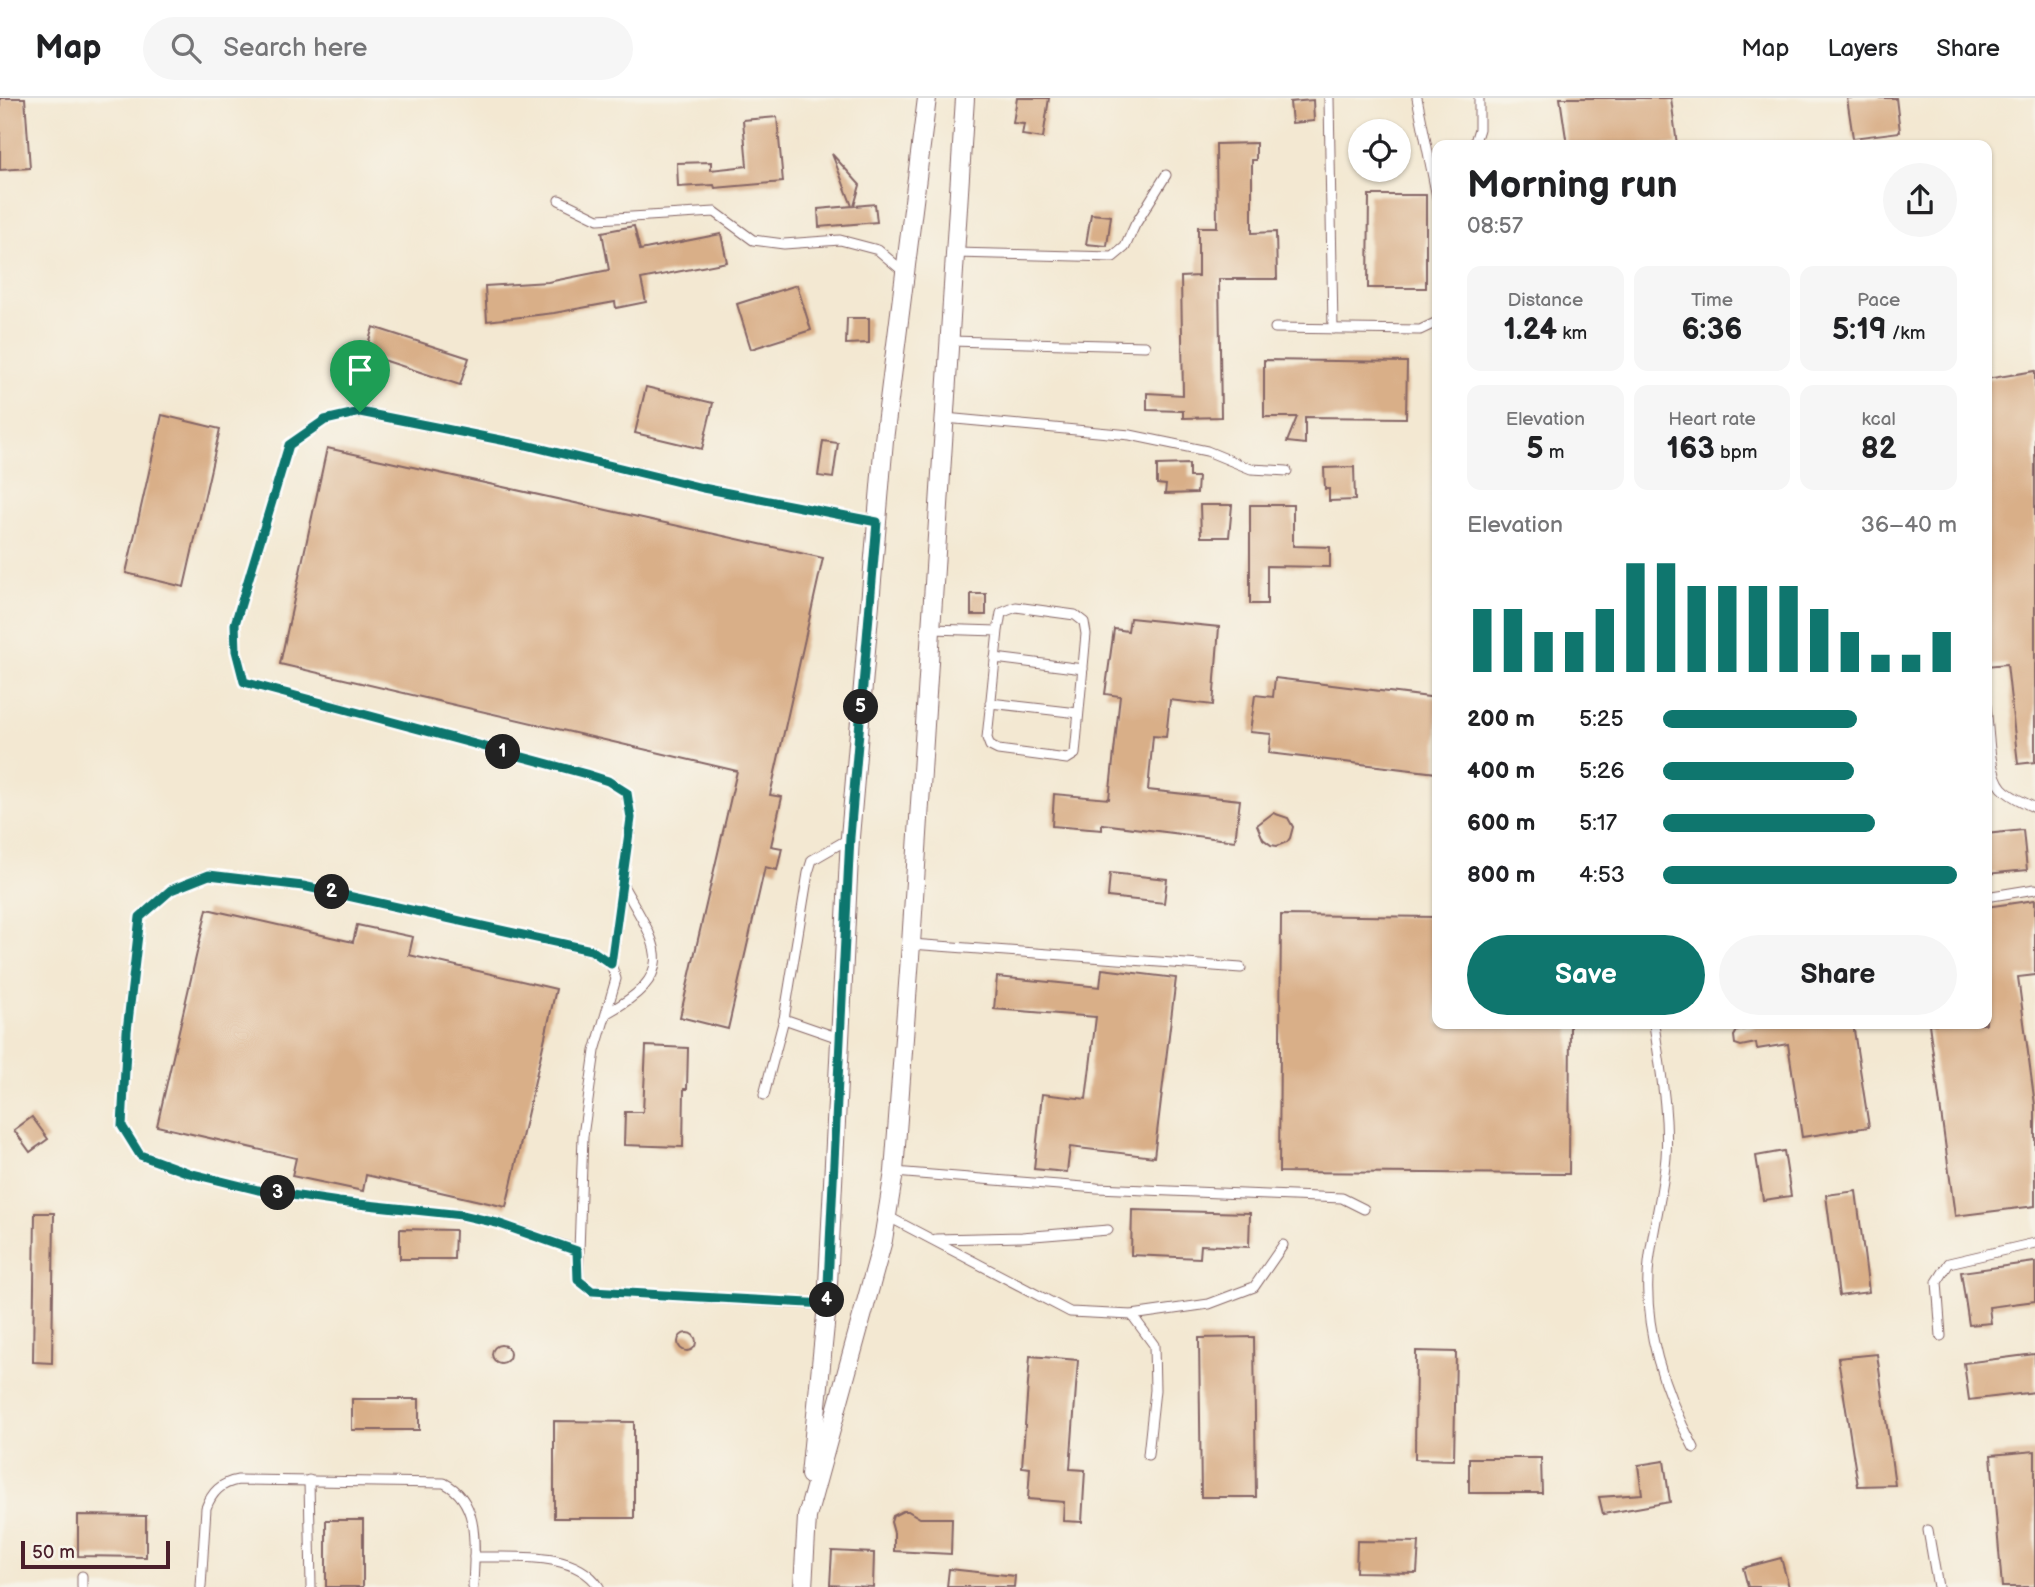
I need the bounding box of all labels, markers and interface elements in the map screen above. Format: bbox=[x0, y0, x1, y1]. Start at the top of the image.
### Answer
search box bbox=[143, 17, 633, 80]
text: Map bbox=[35, 28, 101, 68]
icon: search bbox=[167, 29, 205, 67]
text: Search here bbox=[223, 33, 367, 64]
text: Map bbox=[1741, 34, 1789, 63]
text: Layers bbox=[1827, 34, 1898, 63]
text: Share bbox=[1936, 34, 2000, 63]
map controls bbox=[1348, 119, 1411, 182]
button: locate bbox=[1348, 119, 1411, 182]
text: Morning run bbox=[1467, 163, 1678, 208]
button: share bbox=[1883, 163, 1957, 237]
text: 08:57 bbox=[1467, 212, 1523, 240]
text: Distance bbox=[1507, 289, 1583, 312]
text: Time bbox=[1691, 289, 1733, 312]
text: Pace bbox=[1857, 289, 1900, 312]
text: 1.24 bbox=[1503, 312, 1557, 348]
text: 6:36 bbox=[1681, 312, 1743, 348]
text: 5:19 bbox=[1832, 312, 1887, 348]
text: km bbox=[1557, 322, 1587, 345]
text: /km bbox=[1887, 322, 1925, 345]
pin bbox=[330, 340, 390, 412]
icon: arrive bbox=[341, 351, 379, 389]
text: Elevation bbox=[1506, 408, 1585, 431]
text: Heart rate bbox=[1668, 408, 1756, 431]
text: kcal bbox=[1862, 408, 1896, 431]
text: 5 bbox=[1526, 431, 1544, 467]
text: 163 bbox=[1667, 431, 1715, 467]
text: 82 bbox=[1861, 431, 1897, 467]
text: m bbox=[1544, 441, 1564, 464]
text: bpm bbox=[1715, 441, 1757, 464]
text: Elevation bbox=[1467, 511, 1563, 539]
text: 36–40 m bbox=[1861, 511, 1957, 539]
pin: 5 bbox=[844, 690, 878, 724]
text: 5 bbox=[855, 695, 866, 718]
text: 200 m bbox=[1467, 705, 1535, 733]
text: 5:25 bbox=[1579, 705, 1624, 733]
pin: 1 bbox=[486, 734, 520, 770]
text: 1 bbox=[499, 740, 507, 763]
text: 400 m bbox=[1467, 757, 1535, 785]
text: 5:26 bbox=[1579, 757, 1624, 785]
text: 600 m bbox=[1467, 809, 1535, 837]
text: 5:17 bbox=[1579, 809, 1617, 837]
text: 800 m bbox=[1467, 861, 1535, 889]
text: 4:53 bbox=[1579, 861, 1625, 889]
pin: 2 bbox=[314, 874, 350, 910]
text: 2 bbox=[326, 880, 337, 903]
button: Save bbox=[1467, 935, 1705, 1015]
button: Share bbox=[1719, 935, 1957, 1015]
pin: 3 bbox=[260, 1176, 296, 1210]
text: 3 bbox=[272, 1181, 283, 1204]
pin: 4 bbox=[810, 1282, 844, 1318]
text: 4 bbox=[821, 1288, 832, 1311]
scale bar bbox=[21, 1538, 170, 1570]
text: 50 m bbox=[32, 1541, 75, 1564]

